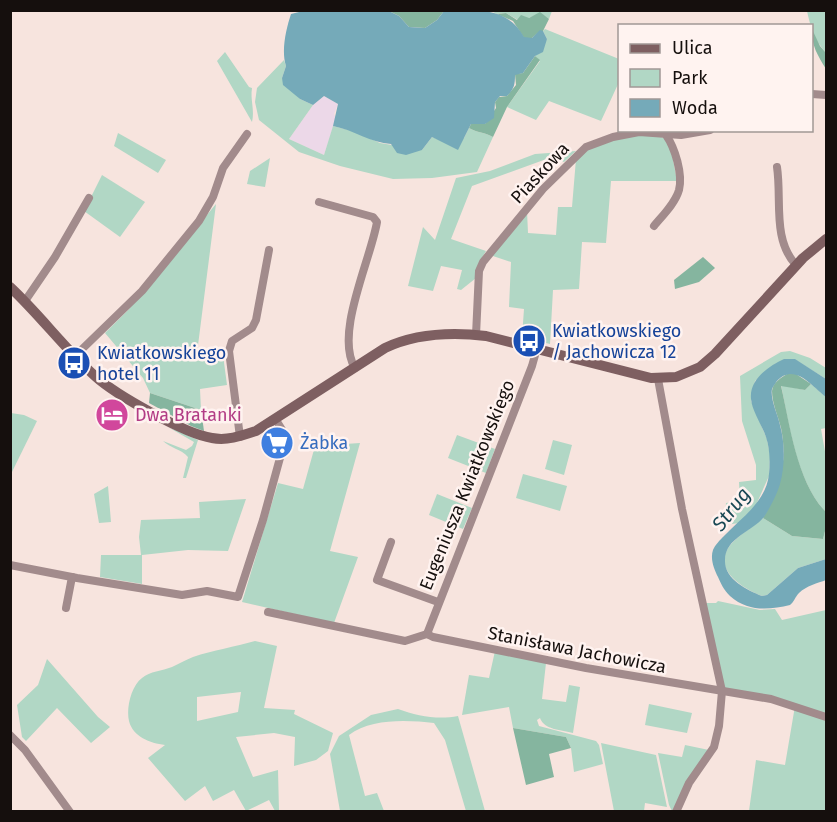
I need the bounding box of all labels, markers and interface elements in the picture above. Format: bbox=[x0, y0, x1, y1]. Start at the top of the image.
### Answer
legend bbox=[618, 24, 813, 132]
text: Ulica bbox=[672, 37, 712, 59]
text: Park bbox=[672, 67, 708, 89]
text: Woda bbox=[672, 97, 718, 119]
street label: Piaskowa bbox=[506, 138, 574, 208]
place label: Kwiatkowskiego / Jachowicza 12 bbox=[552, 320, 681, 363]
bus stop icon: Kwiatkowskiego / Jachowicza 12 bbox=[511, 323, 547, 359]
place label: Kwiatkowskiego hotel 11 bbox=[97, 342, 226, 385]
bus stop icon: Kwiatkowskiego hotel 11 bbox=[56, 345, 92, 381]
street label: Eugeniusza Kwiatkowskiego bbox=[415, 377, 519, 593]
hotel icon: Dwa Bratanki bbox=[94, 397, 130, 433]
place label: Dwa Bratanki bbox=[135, 404, 242, 426]
supermarket icon: Żabka bbox=[259, 425, 295, 461]
place label: Żabka bbox=[300, 432, 348, 454]
water label: Strug bbox=[706, 482, 755, 536]
street label: Stanisława Jachowicza bbox=[486, 622, 668, 678]

